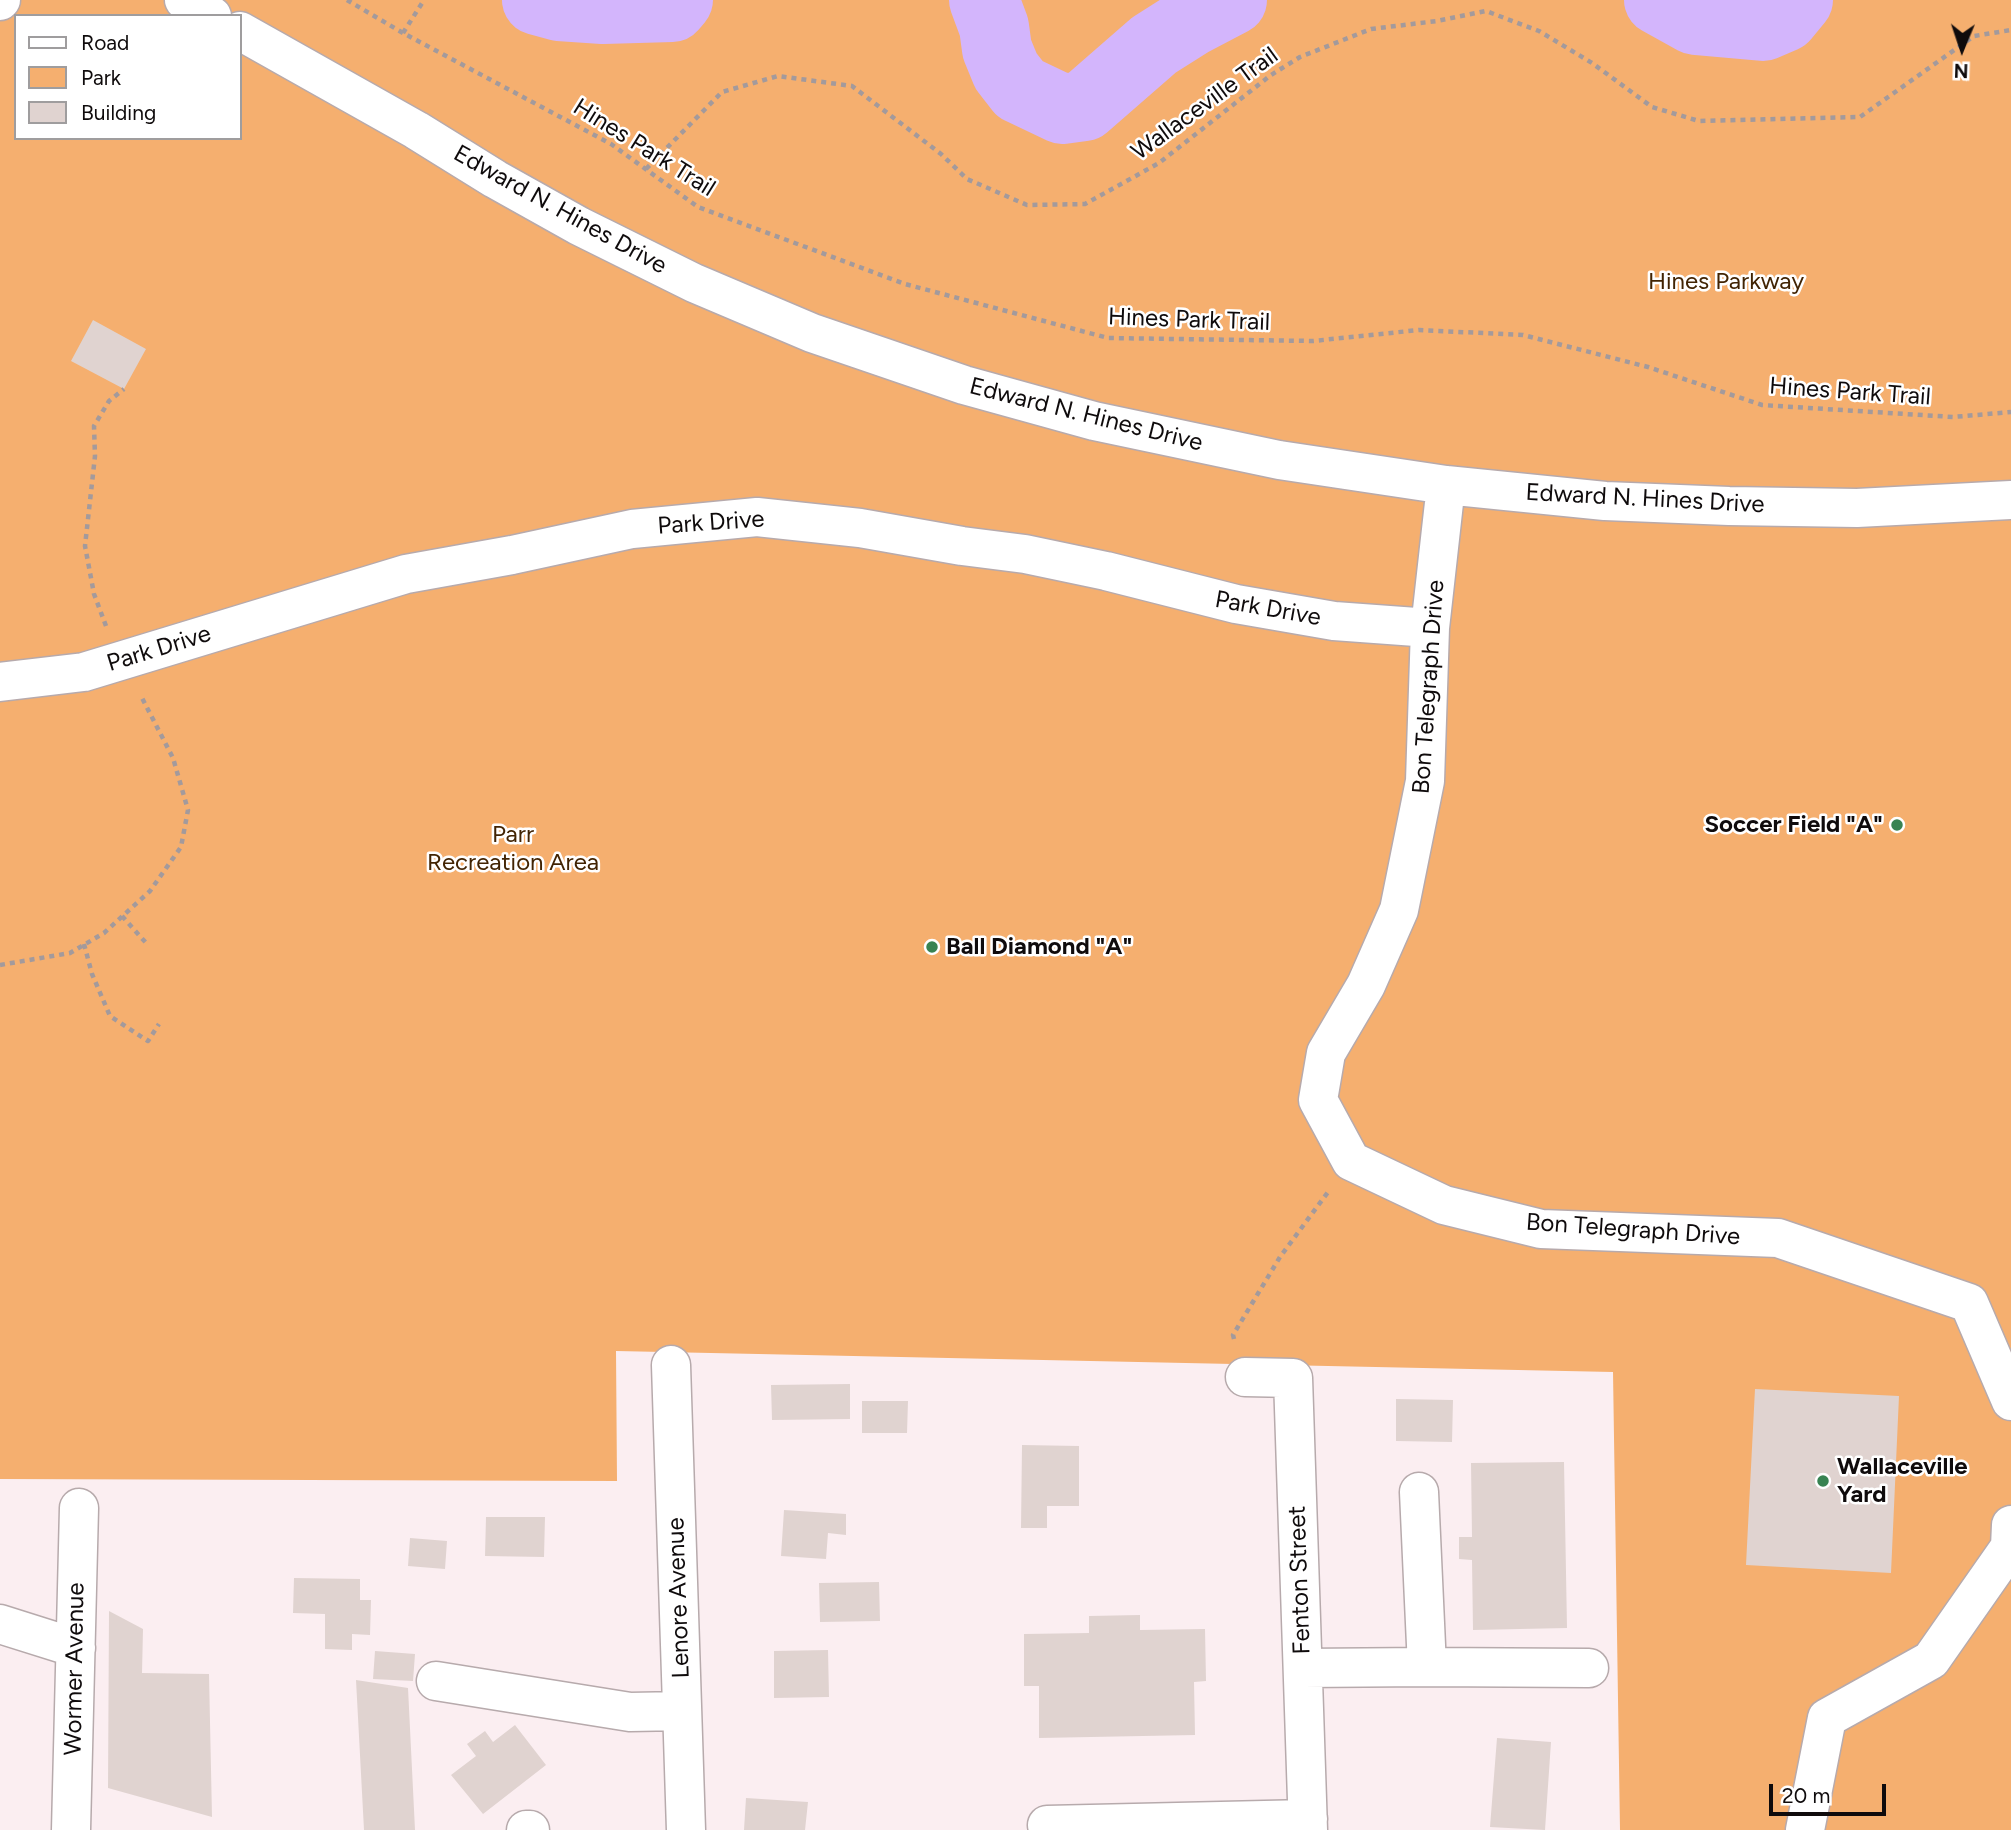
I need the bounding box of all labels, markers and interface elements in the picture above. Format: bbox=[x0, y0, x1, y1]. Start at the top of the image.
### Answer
legend bbox=[14, 14, 242, 140]
north arrow bbox=[1927, 14, 1997, 84]
text: Road bbox=[81, 30, 129, 55]
street label: Wallaceville Trail bbox=[1126, 41, 1284, 167]
text: N bbox=[1954, 59, 1969, 82]
text: Park bbox=[81, 65, 121, 90]
street label: Hines Park Trail bbox=[568, 93, 720, 203]
text: Building bbox=[81, 100, 156, 125]
street label: Edward N. Hines Drive bbox=[448, 139, 672, 281]
park label: Hines Parkway bbox=[1648, 268, 1804, 296]
street label: Hines Park Trail bbox=[1107, 303, 1271, 337]
street label: Edward N. Hines Drive bbox=[966, 372, 1206, 458]
street label: Hines Park Trail bbox=[1768, 372, 1932, 412]
street label: Edward N. Hines Drive bbox=[1525, 478, 1765, 520]
street label: Park Drive bbox=[657, 505, 765, 541]
street label: Bon Telegraph Drive bbox=[1407, 579, 1451, 795]
street label: Park Drive bbox=[1213, 586, 1323, 632]
street label: Park Drive bbox=[104, 620, 214, 678]
place label: Soccer Field "A" bbox=[1704, 811, 1883, 839]
marker: Soccer Field "A" bbox=[1889, 817, 1905, 833]
park label: Parr Recreation Area bbox=[427, 821, 599, 877]
place label: Ball Diamond "A" bbox=[946, 933, 1132, 961]
marker: Ball Diamond "A" bbox=[924, 939, 940, 955]
street label: Bon Telegraph Drive bbox=[1525, 1208, 1741, 1252]
place label: Wallaceville Yard bbox=[1837, 1453, 1968, 1509]
marker: Wallaceville Yard bbox=[1815, 1473, 1831, 1489]
street label: Fenton Street bbox=[1283, 1505, 1317, 1655]
street label: Lenore Avenue bbox=[662, 1517, 696, 1679]
street label: Wormer Avenue bbox=[59, 1582, 91, 1756]
scale bar bbox=[1773, 1770, 1890, 1814]
text: 20 m bbox=[1782, 1783, 1830, 1808]

